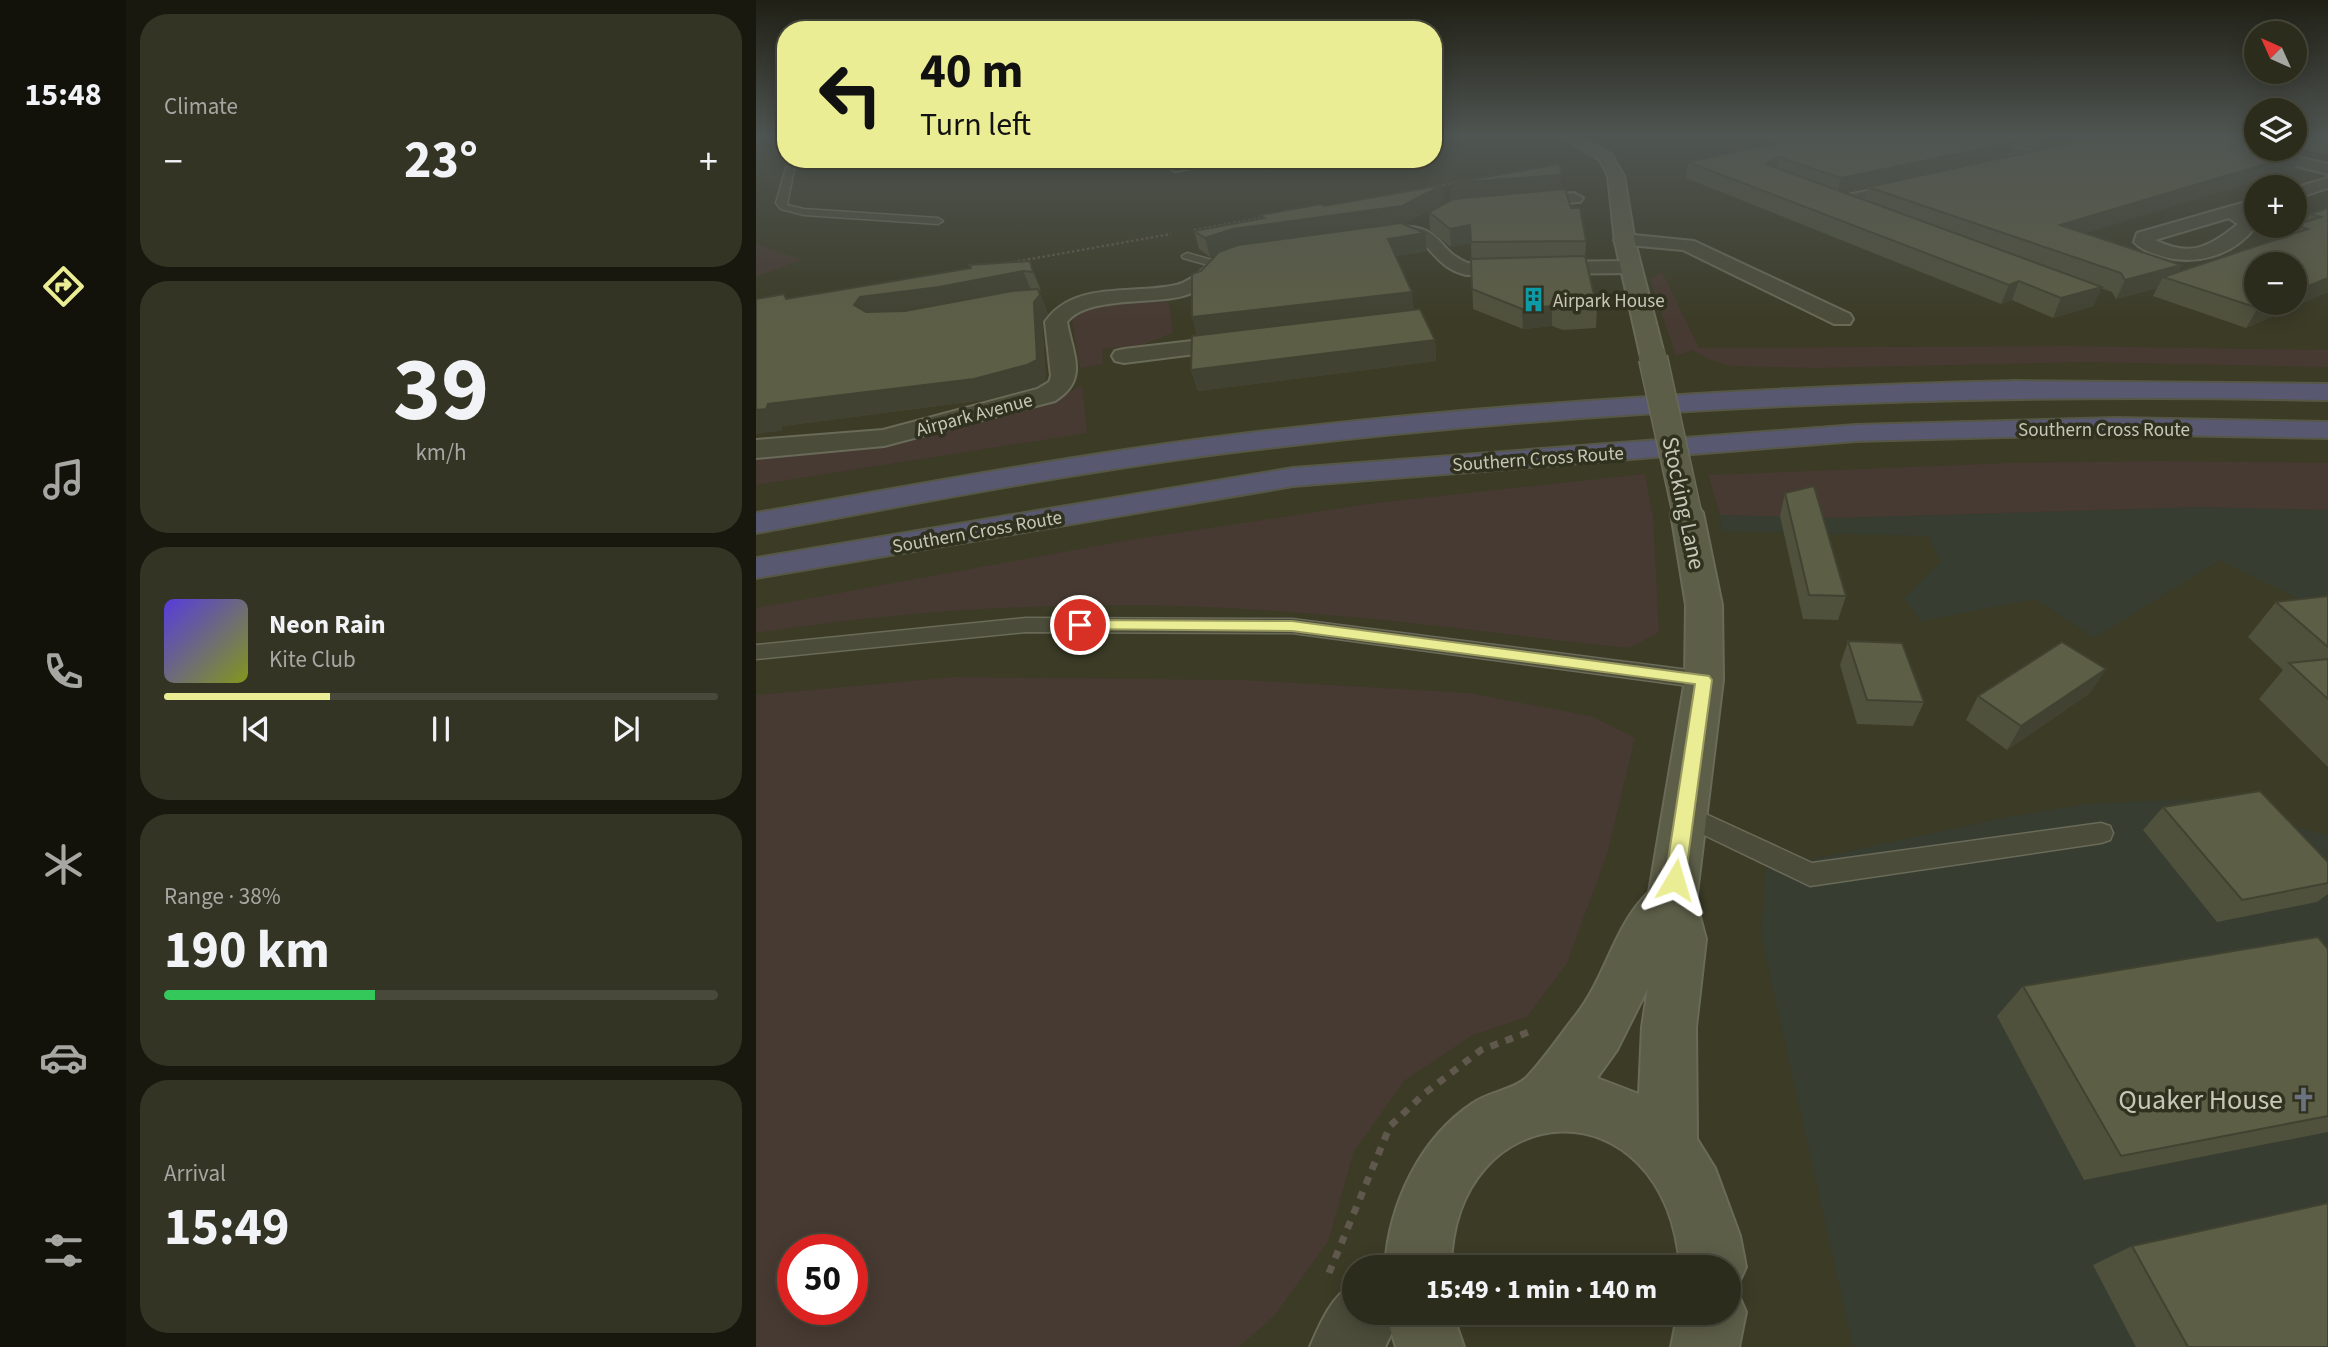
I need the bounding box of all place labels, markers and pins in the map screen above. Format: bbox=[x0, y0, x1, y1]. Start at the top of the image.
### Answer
building icon: Airpark House bbox=[1519, 286, 1547, 314]
place label: Airpark House bbox=[1553, 288, 1665, 315]
pin bbox=[1050, 595, 1110, 655]
place label: Quaker House bbox=[2118, 1080, 2283, 1120]
church icon: Quaker House bbox=[2289, 1085, 2317, 1113]

